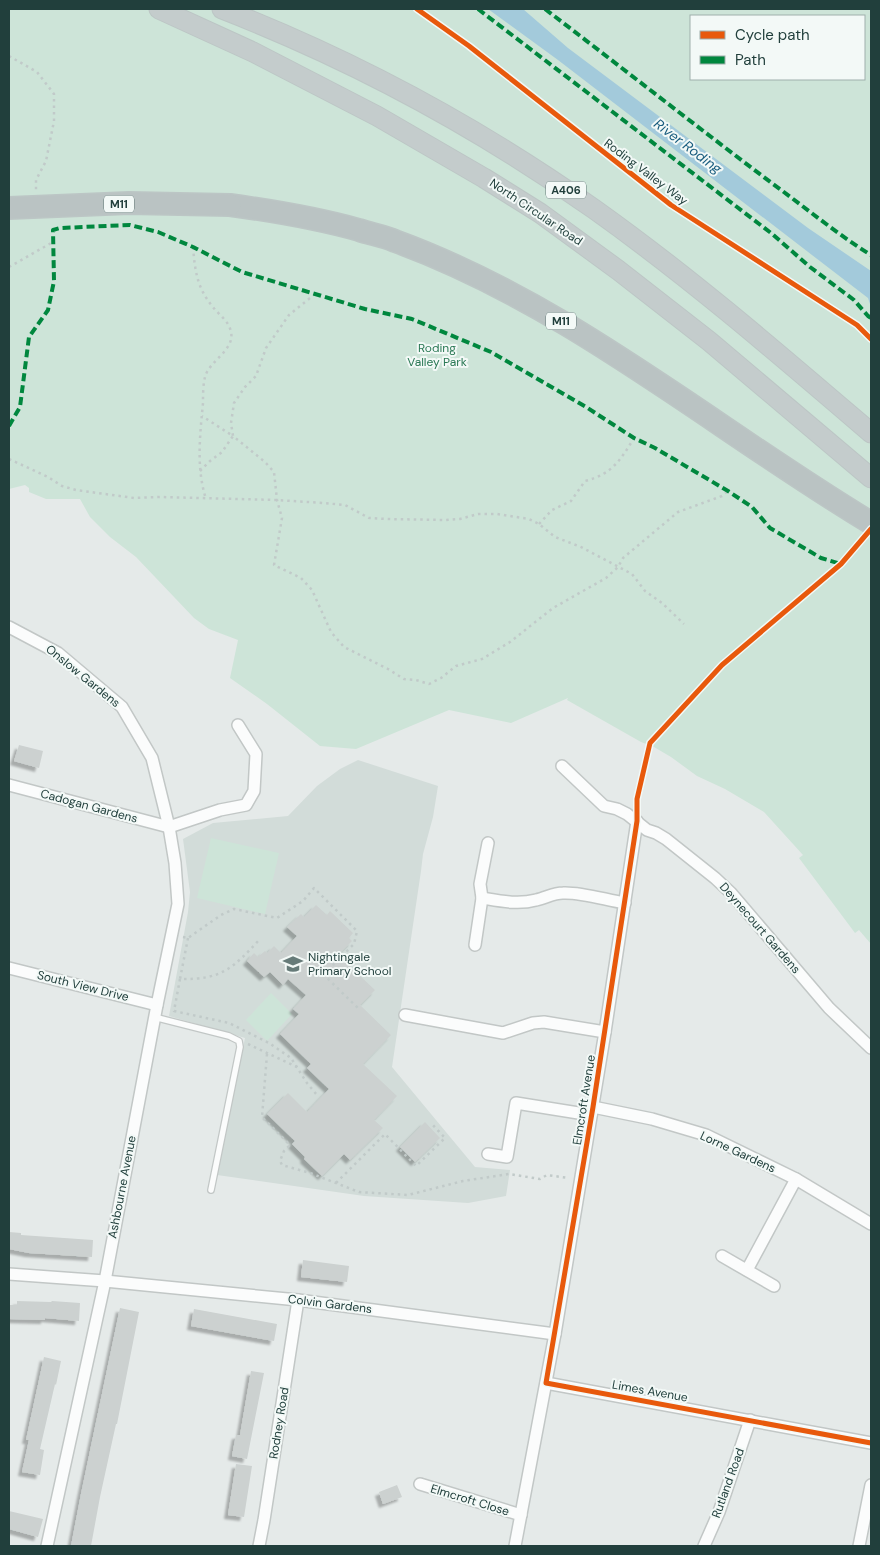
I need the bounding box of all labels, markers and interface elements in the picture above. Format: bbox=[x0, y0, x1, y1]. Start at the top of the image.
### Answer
legend bbox=[690, 15, 865, 80]
text: Cycle path bbox=[735, 25, 810, 45]
text: Path bbox=[735, 50, 766, 70]
water label: River Roding bbox=[650, 115, 726, 178]
street label: Roding Valley Way bbox=[601, 135, 691, 209]
street label: North Circular Road bbox=[486, 175, 586, 249]
road number: A406 bbox=[546, 182, 586, 198]
road number: M11 bbox=[104, 195, 134, 212]
road number: M11 bbox=[546, 312, 576, 330]
park label: Roding Valley Park bbox=[407, 340, 467, 370]
street label: Onslow Gardens bbox=[43, 641, 123, 711]
street label: Cadogan Gardens bbox=[39, 785, 139, 827]
street label: Deynecourt Gardens bbox=[716, 879, 804, 977]
place label: Nightingale Primary School bbox=[308, 949, 391, 979]
school or university icon: Nightingale Primary School bbox=[282, 953, 304, 975]
street label: South View Drive bbox=[35, 967, 131, 1005]
street label: Elmcroft Avenue bbox=[569, 1054, 599, 1146]
street label: Lorne Gardens bbox=[698, 1128, 778, 1176]
street label: Ashbourne Avenue bbox=[104, 1134, 140, 1240]
street label: Colvin Gardens bbox=[287, 1291, 373, 1317]
street label: Limes Avenue bbox=[611, 1376, 689, 1406]
street label: Rodney Road bbox=[265, 1386, 293, 1460]
street label: Rutland Road bbox=[708, 1446, 748, 1520]
street label: Elmcroft Close bbox=[429, 1480, 512, 1520]

